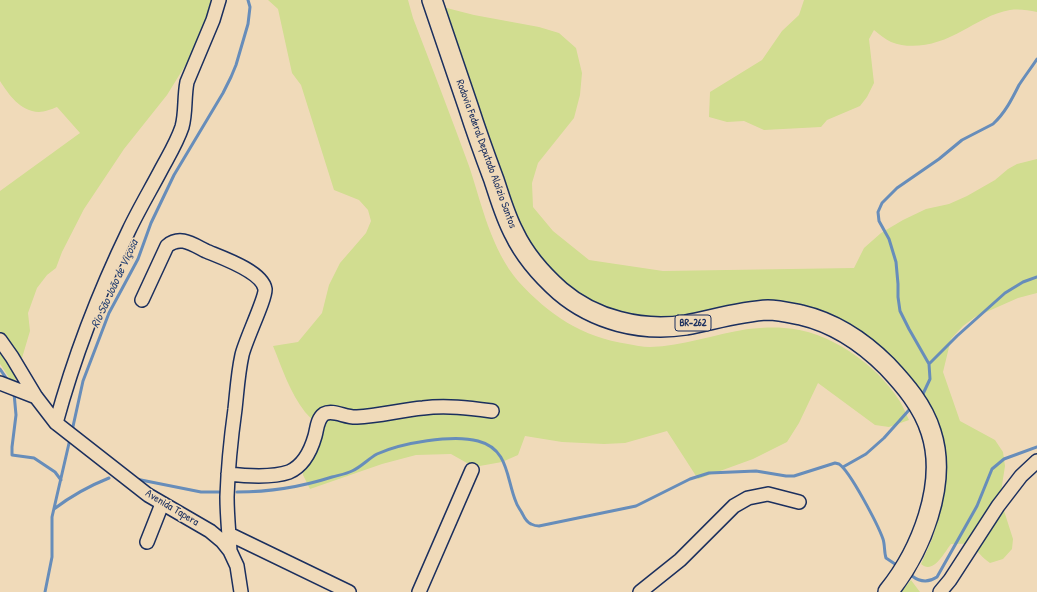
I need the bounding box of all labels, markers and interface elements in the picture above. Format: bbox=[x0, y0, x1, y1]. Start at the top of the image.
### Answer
street label: Rodovia Federal Deputado Aloízio Santos bbox=[453, 78, 519, 230]
water label: Rio São João de Viçosa bbox=[88, 238, 142, 330]
road number: BR-262 bbox=[675, 315, 711, 331]
street label: Avenida Tapera bbox=[143, 487, 201, 529]

